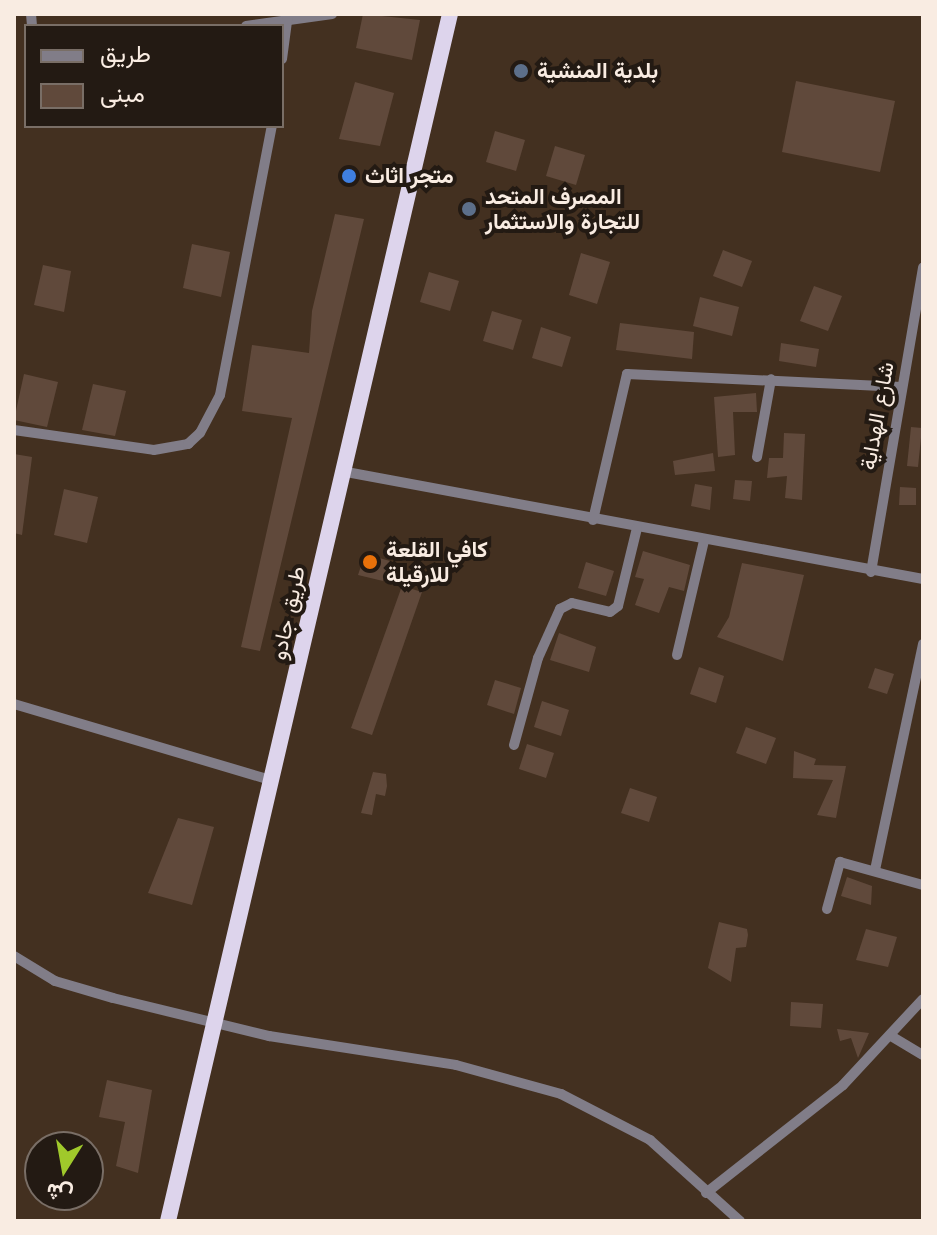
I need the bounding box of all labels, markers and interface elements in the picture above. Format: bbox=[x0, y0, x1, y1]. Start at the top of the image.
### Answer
legend bbox=[24, 24, 284, 128]
text: طريق bbox=[100, 40, 151, 68]
place label: بلدية المنشية bbox=[537, 58, 658, 84]
marker: بلدية المنشية bbox=[512, 62, 530, 80]
text: مبنى bbox=[100, 80, 145, 108]
place label: متجر اثاث bbox=[365, 163, 454, 189]
marker: متجر اثاث bbox=[340, 167, 358, 185]
place label: المصرف المتحد للتجارة والاستثمار bbox=[485, 183, 640, 234]
marker: المصرف المتحد للتجارة والاستثمار bbox=[460, 200, 478, 218]
street label: شارع الهداية bbox=[855, 360, 899, 472]
place label: كافي القلعة للارقيلة bbox=[386, 536, 488, 588]
marker: كافي القلعة للارقيلة bbox=[361, 553, 379, 571]
street label: طريق جادو bbox=[265, 564, 311, 662]
north arrow bbox=[24, 1131, 104, 1211]
text: ش bbox=[44, 1178, 75, 1208]

